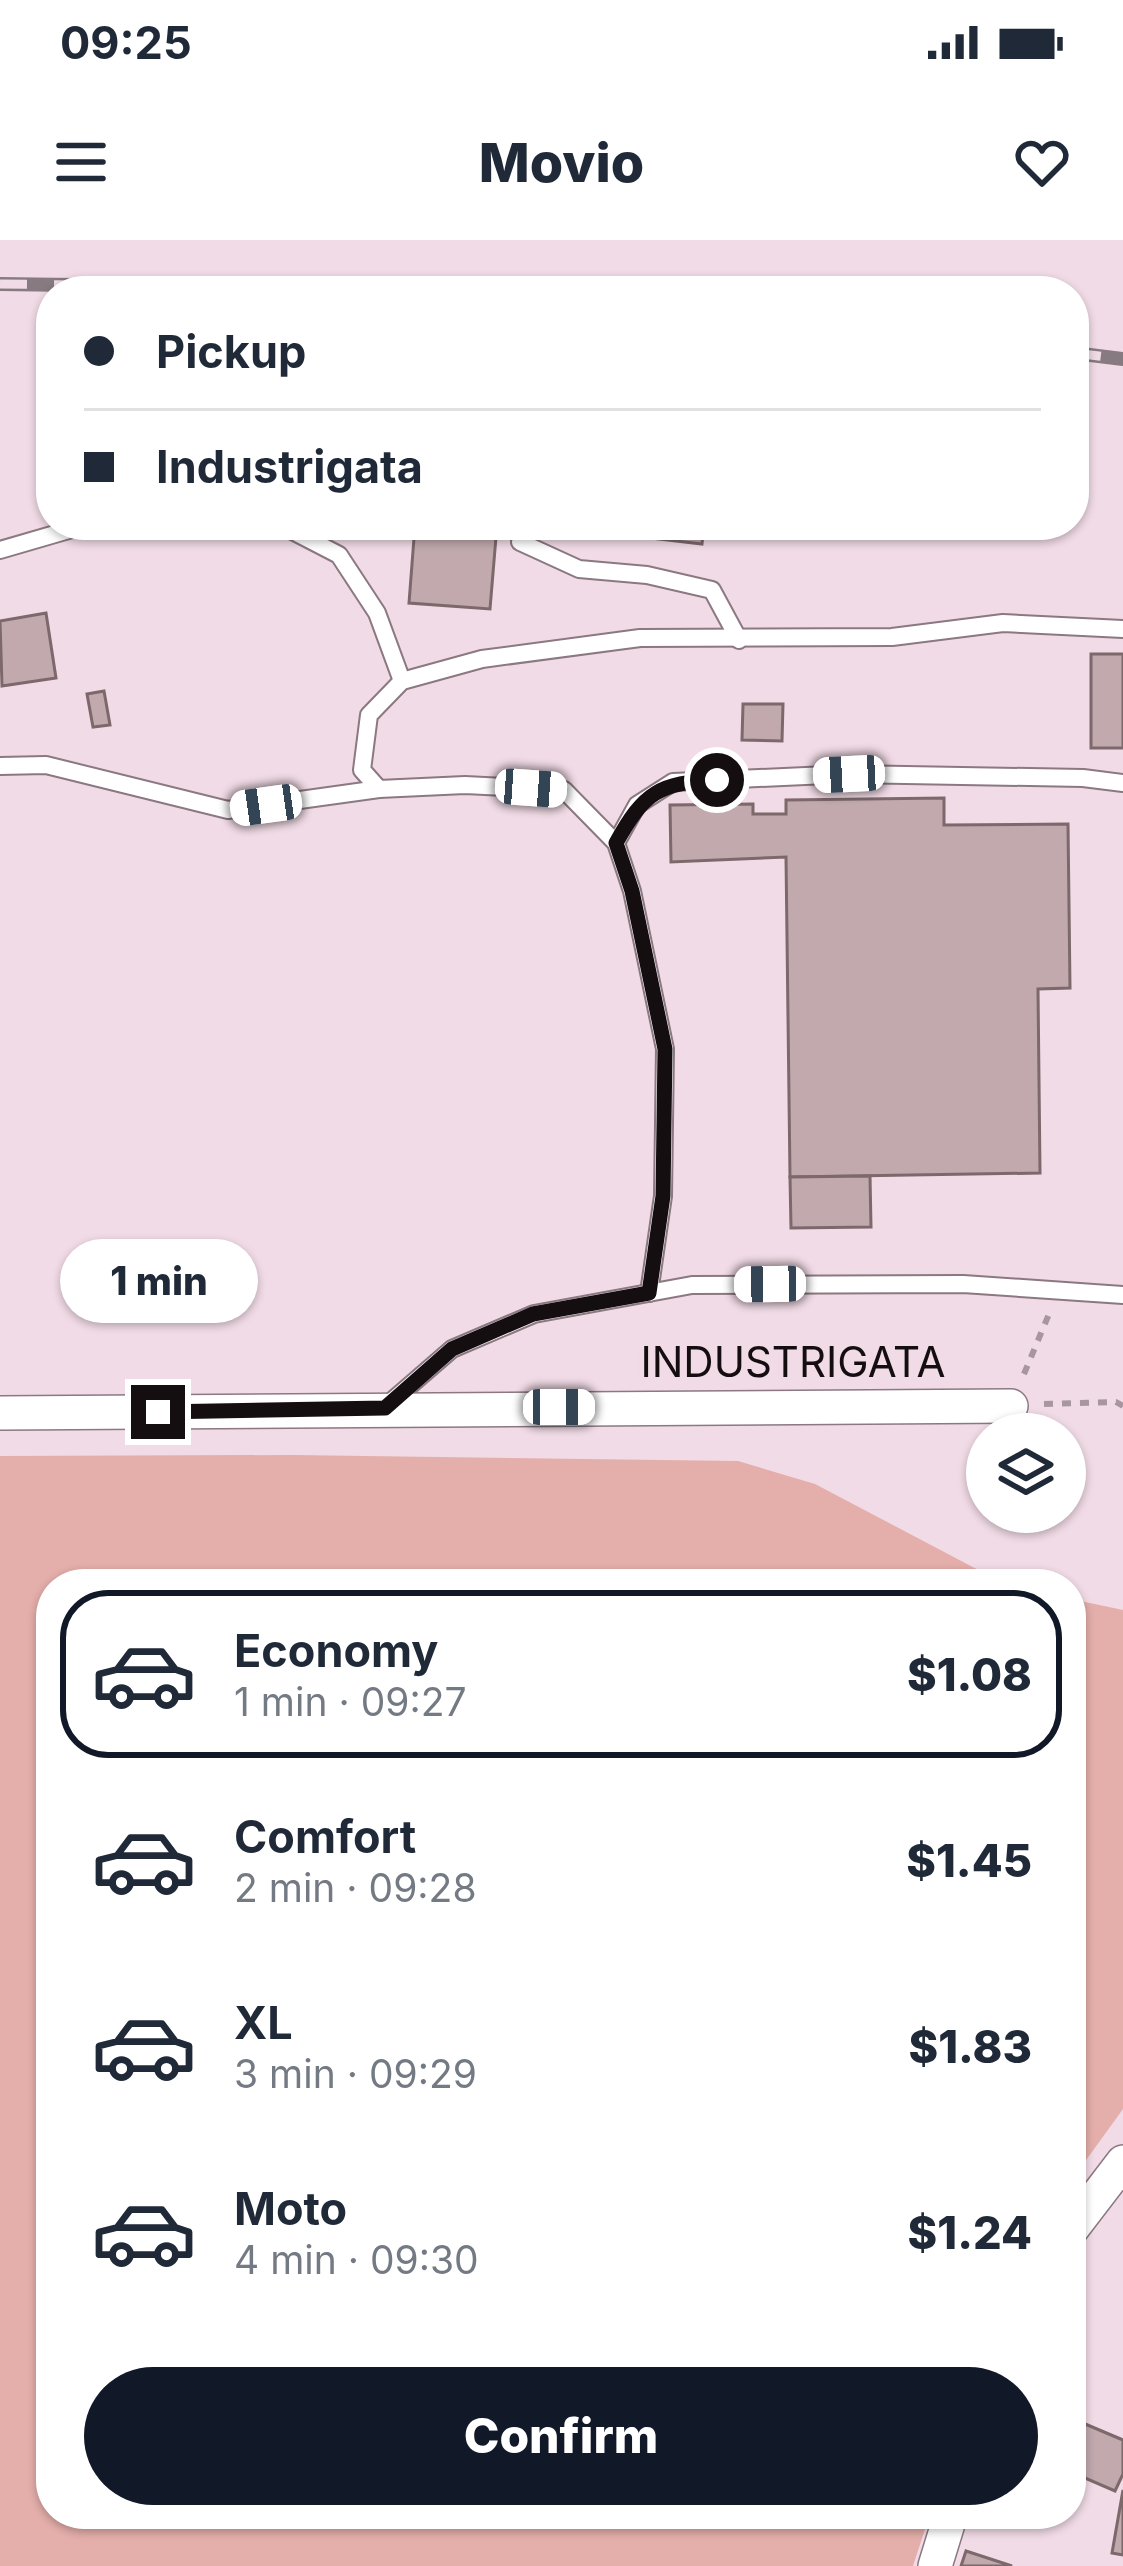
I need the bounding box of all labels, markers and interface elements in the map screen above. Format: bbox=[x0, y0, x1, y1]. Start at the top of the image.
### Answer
text: 09:25 bbox=[60, 15, 192, 70]
icon: menu bbox=[48, 129, 114, 195]
icon: heart bbox=[1009, 129, 1075, 195]
text: Movio bbox=[479, 130, 644, 195]
text: Pickup bbox=[156, 324, 306, 379]
text: Industrigata bbox=[156, 439, 423, 494]
route start bbox=[690, 753, 744, 807]
car bbox=[812, 754, 886, 794]
car bbox=[494, 768, 568, 808]
car bbox=[228, 782, 304, 828]
callout: 1 min bbox=[59, 1238, 257, 1322]
text: 1 min bbox=[110, 1257, 208, 1304]
car bbox=[734, 1265, 806, 1303]
street label: INDUSTRIGATA bbox=[640, 1336, 946, 1387]
route end bbox=[131, 1385, 185, 1439]
car bbox=[523, 1389, 595, 1425]
map controls bbox=[966, 1413, 1086, 1533]
button: layers bbox=[966, 1413, 1086, 1533]
icon: car bbox=[90, 1620, 198, 1728]
text: Economy bbox=[234, 1623, 438, 1678]
text: $1.08 bbox=[907, 1647, 1032, 1702]
text: 1 min · 09:27 bbox=[234, 1678, 467, 1725]
icon: car bbox=[90, 1806, 198, 1914]
text: Comfort bbox=[234, 1809, 416, 1864]
text: $1.45 bbox=[906, 1833, 1032, 1888]
text: 2 min · 09:28 bbox=[234, 1864, 477, 1911]
icon: car bbox=[90, 1992, 198, 2100]
text: XL bbox=[234, 1995, 293, 2050]
text: $1.83 bbox=[909, 2019, 1032, 2074]
text: 3 min · 09:29 bbox=[234, 2050, 477, 2097]
icon: car bbox=[90, 2178, 198, 2286]
text: Moto bbox=[234, 2181, 347, 2236]
text: $1.24 bbox=[908, 2205, 1032, 2260]
text: 4 min · 09:30 bbox=[234, 2236, 479, 2283]
button: Confirm bbox=[84, 2367, 1038, 2505]

